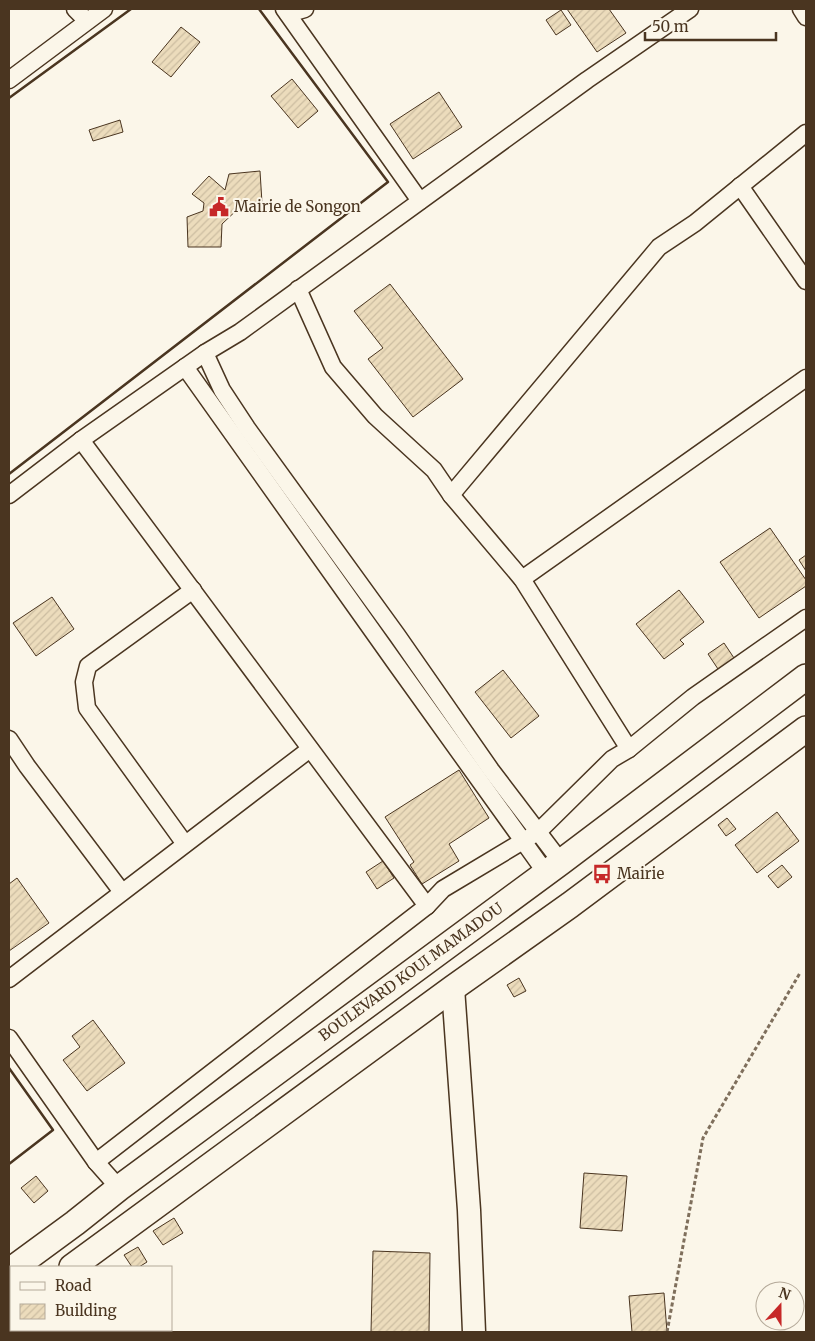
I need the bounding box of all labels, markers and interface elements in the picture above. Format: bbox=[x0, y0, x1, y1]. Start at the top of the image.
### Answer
scale bar bbox=[645, 10, 776, 42]
text: 50 m bbox=[652, 17, 689, 36]
public building icon: Mairie de Songon bbox=[208, 196, 230, 218]
place label: Mairie de Songon bbox=[234, 197, 361, 216]
bus stop icon: Mairie bbox=[591, 863, 613, 885]
place label: Mairie bbox=[617, 864, 664, 883]
street label: BOULEVARD KOUI MAMADOU bbox=[315, 898, 506, 1045]
legend bbox=[10, 1266, 172, 1331]
text: Road bbox=[55, 1276, 91, 1295]
north arrow bbox=[755, 1281, 805, 1331]
text: N bbox=[776, 1283, 793, 1304]
text: Building bbox=[55, 1301, 117, 1320]

